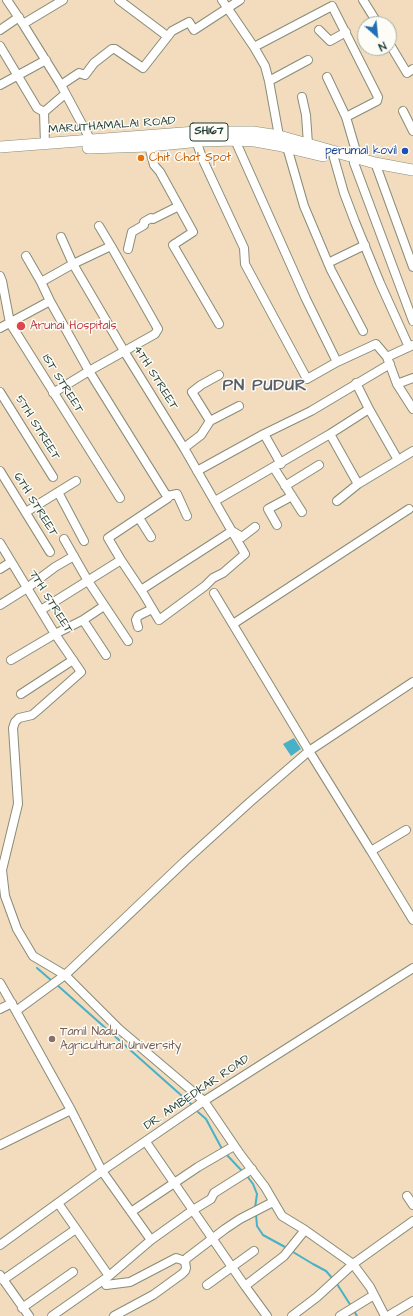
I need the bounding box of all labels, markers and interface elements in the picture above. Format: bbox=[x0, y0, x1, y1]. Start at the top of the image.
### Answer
north arrow bbox=[357, 16, 397, 56]
text: N bbox=[376, 38, 389, 54]
street label: MARUTHAMALAI ROAD bbox=[48, 114, 176, 138]
road number: SH167 bbox=[190, 123, 228, 141]
place label: perumal kovil bbox=[325, 144, 397, 158]
marker: perumal kovil bbox=[400, 146, 410, 156]
place label: Chit Chat Spot bbox=[149, 151, 231, 165]
marker: Chit Chat Spot bbox=[136, 153, 146, 163]
place label: Arunai Hospitals bbox=[30, 319, 117, 333]
marker: Arunai Hospitals bbox=[15, 320, 27, 332]
street label: 4TH STREET bbox=[130, 343, 180, 413]
street label: 1ST STREET bbox=[38, 352, 86, 416]
district label: PN PUDUR bbox=[223, 377, 307, 397]
street label: 5TH STREET bbox=[11, 393, 63, 463]
street label: 6TH STREET bbox=[10, 470, 60, 540]
street label: 7TH STREET bbox=[25, 568, 75, 636]
place label: Tamil Nadu Agricultural University bbox=[60, 1025, 181, 1053]
marker: Tamil Nadu Agricultural University bbox=[47, 1034, 57, 1044]
street label: DR. AMBEDKAR ROAD bbox=[141, 1052, 253, 1134]

